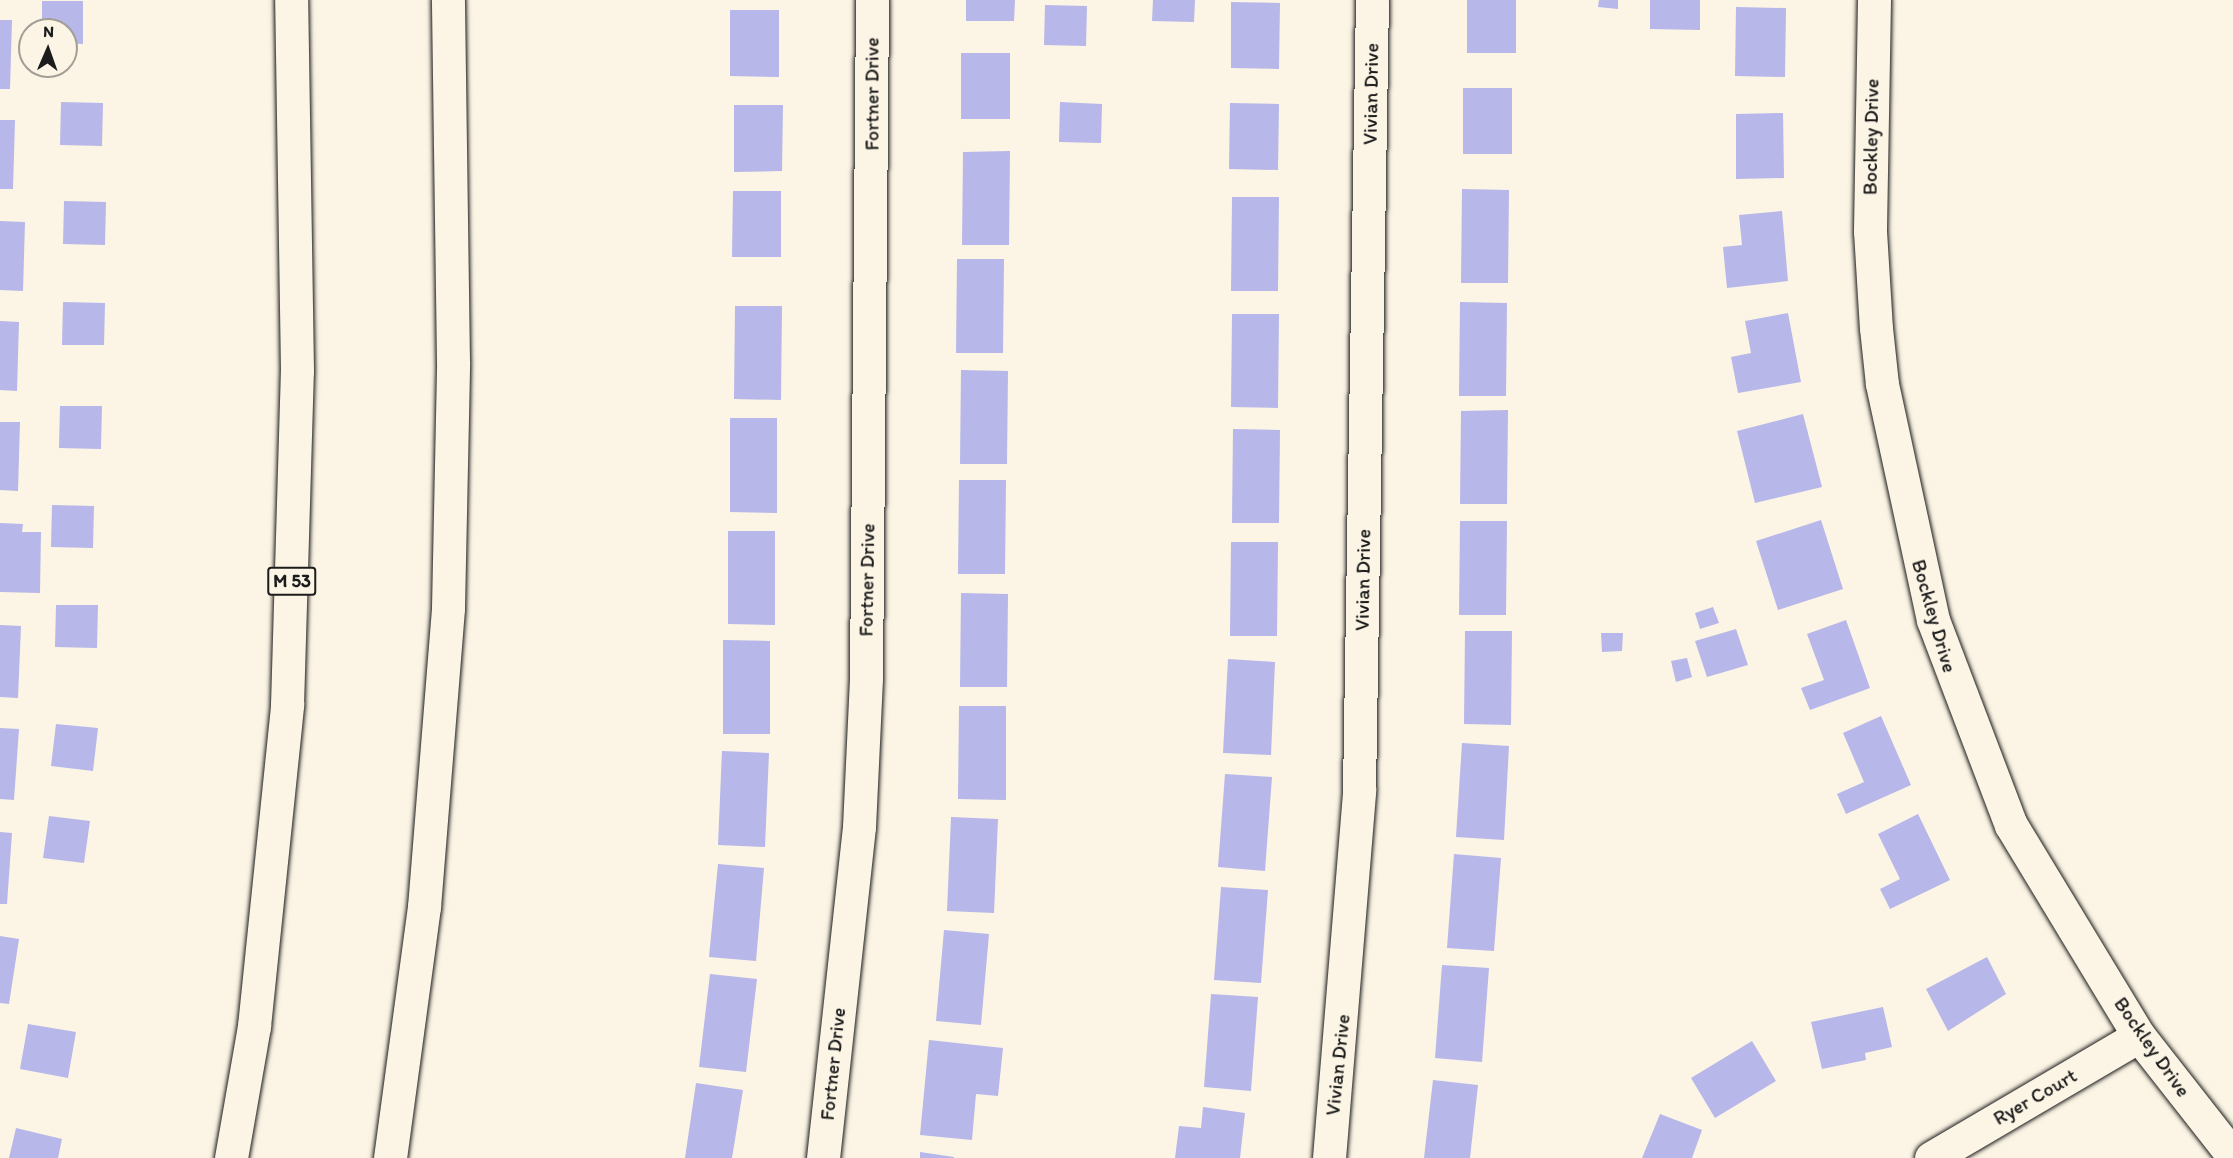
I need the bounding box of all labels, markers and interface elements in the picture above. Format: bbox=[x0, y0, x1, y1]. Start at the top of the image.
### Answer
north arrow bbox=[18, 18, 78, 78]
text: N bbox=[43, 22, 54, 41]
street label: Fortner Drive bbox=[860, 37, 884, 151]
street label: Vivian Drive bbox=[1358, 43, 1384, 145]
street label: Bockley Drive bbox=[1858, 78, 1884, 196]
street label: Fortner Drive bbox=[854, 523, 880, 637]
street label: Vivian Drive bbox=[1350, 529, 1376, 631]
street label: Bockley Drive bbox=[1906, 557, 1962, 675]
road number: M 53 bbox=[266, 566, 318, 596]
street label: Bockley Drive bbox=[2109, 992, 2195, 1102]
street label: Fortner Drive bbox=[815, 1006, 851, 1122]
street label: Vivian Drive bbox=[1321, 1013, 1355, 1117]
street label: Ryer Court bbox=[1989, 1064, 2081, 1130]

